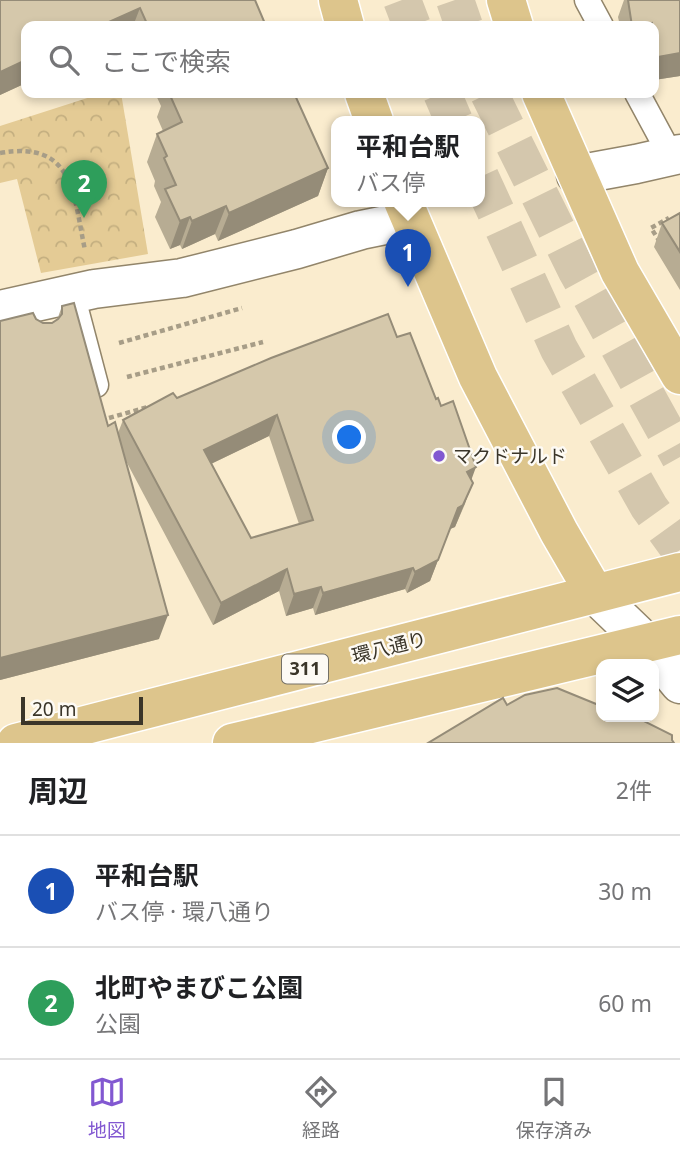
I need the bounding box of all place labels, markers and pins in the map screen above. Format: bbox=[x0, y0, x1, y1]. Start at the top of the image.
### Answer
pin: 2 bbox=[61, 160, 107, 218]
pin: 1 bbox=[385, 229, 431, 287]
place label: マクドナルド bbox=[453, 443, 567, 469]
marker: マクドナルド bbox=[431, 448, 447, 464]

